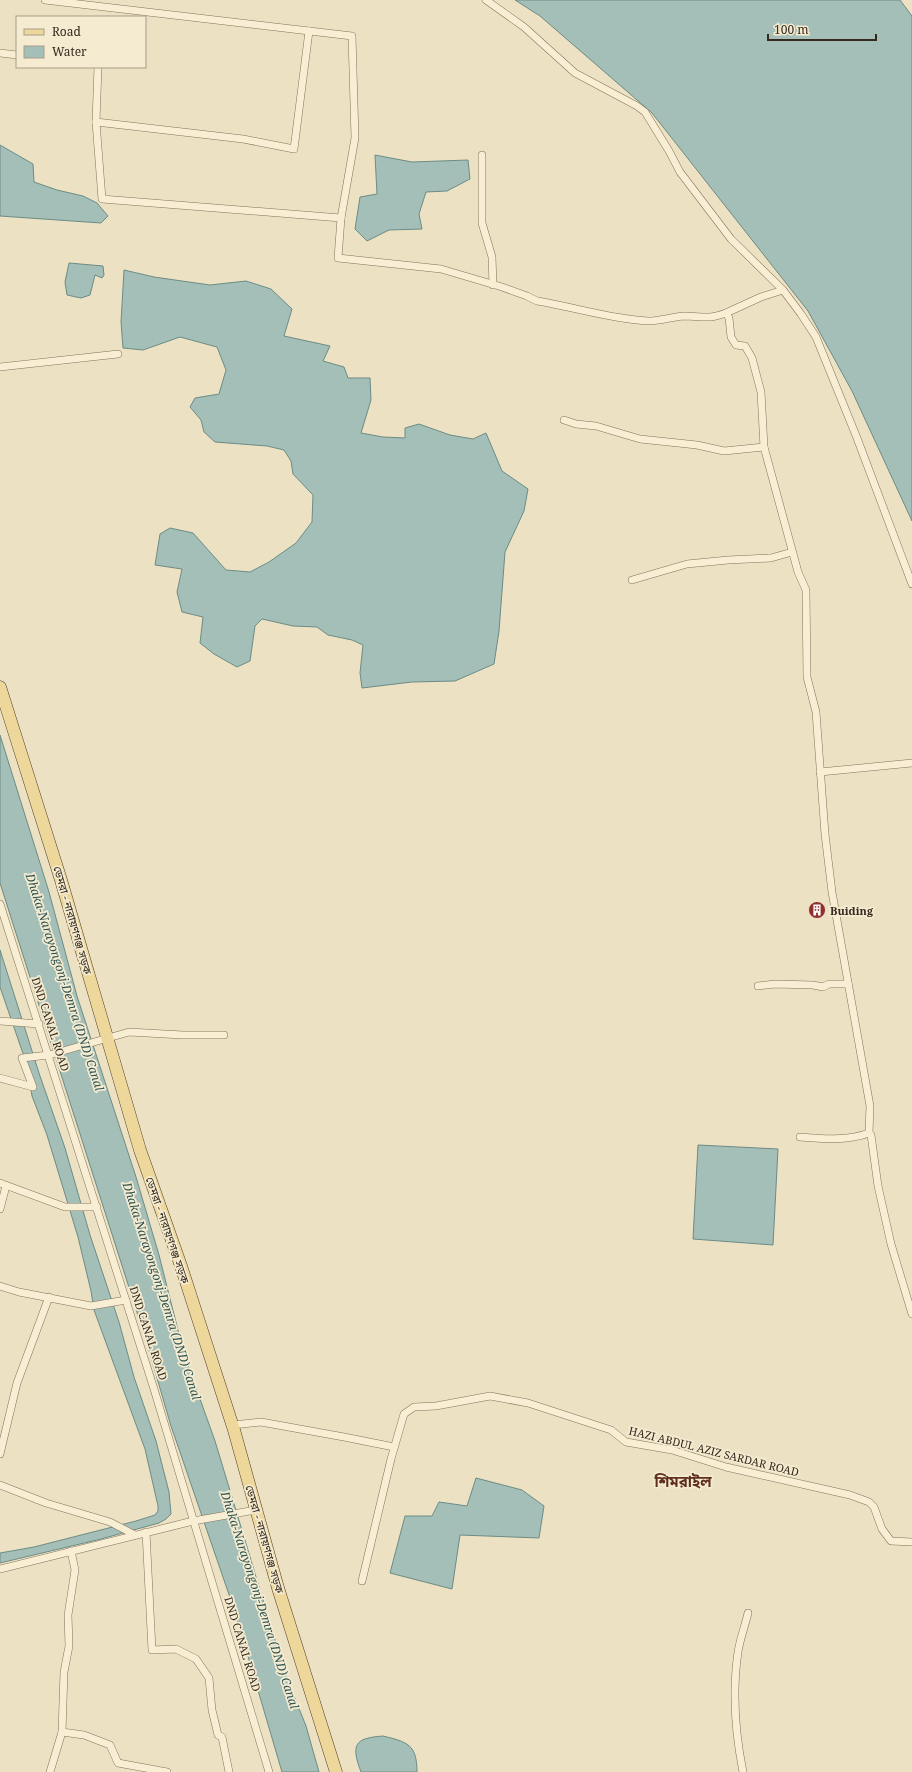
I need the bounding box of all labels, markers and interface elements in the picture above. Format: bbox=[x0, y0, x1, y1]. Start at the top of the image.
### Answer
legend bbox=[16, 16, 146, 68]
scale bar bbox=[768, 16, 876, 42]
text: 100 m bbox=[774, 21, 809, 38]
text: Road bbox=[52, 23, 82, 40]
text: Water bbox=[52, 43, 87, 60]
street label: ডেমরা - নারায়ণগঞ্জ সড়ক bbox=[50, 864, 96, 976]
water label: Dhaka-Narayongonj-Demra (DND) Canal bbox=[21, 870, 108, 1093]
building icon: Buiding bbox=[807, 900, 827, 920]
place label: Buiding bbox=[830, 903, 874, 918]
street label: DND CANAL ROAD bbox=[29, 975, 73, 1073]
street label: ডেমরা - নারায়ণগঞ্জ সড়ক bbox=[143, 1175, 193, 1285]
water label: Dhaka-Narayongonj-Demra (DND) Canal bbox=[118, 1179, 205, 1402]
street label: DND CANAL ROAD bbox=[127, 1284, 171, 1382]
street label: HAZI ABDUL AZIZ SARDAR ROAD bbox=[627, 1423, 801, 1479]
district label: শিমরাইল bbox=[653, 1471, 712, 1491]
street label: ডেমরা - নারায়ণগঞ্জ সড়ক bbox=[242, 1483, 288, 1595]
water label: Dhaka-Narayongonj-Demra (DND) Canal bbox=[216, 1488, 303, 1711]
street label: DND CANAL ROAD bbox=[221, 1595, 265, 1693]

